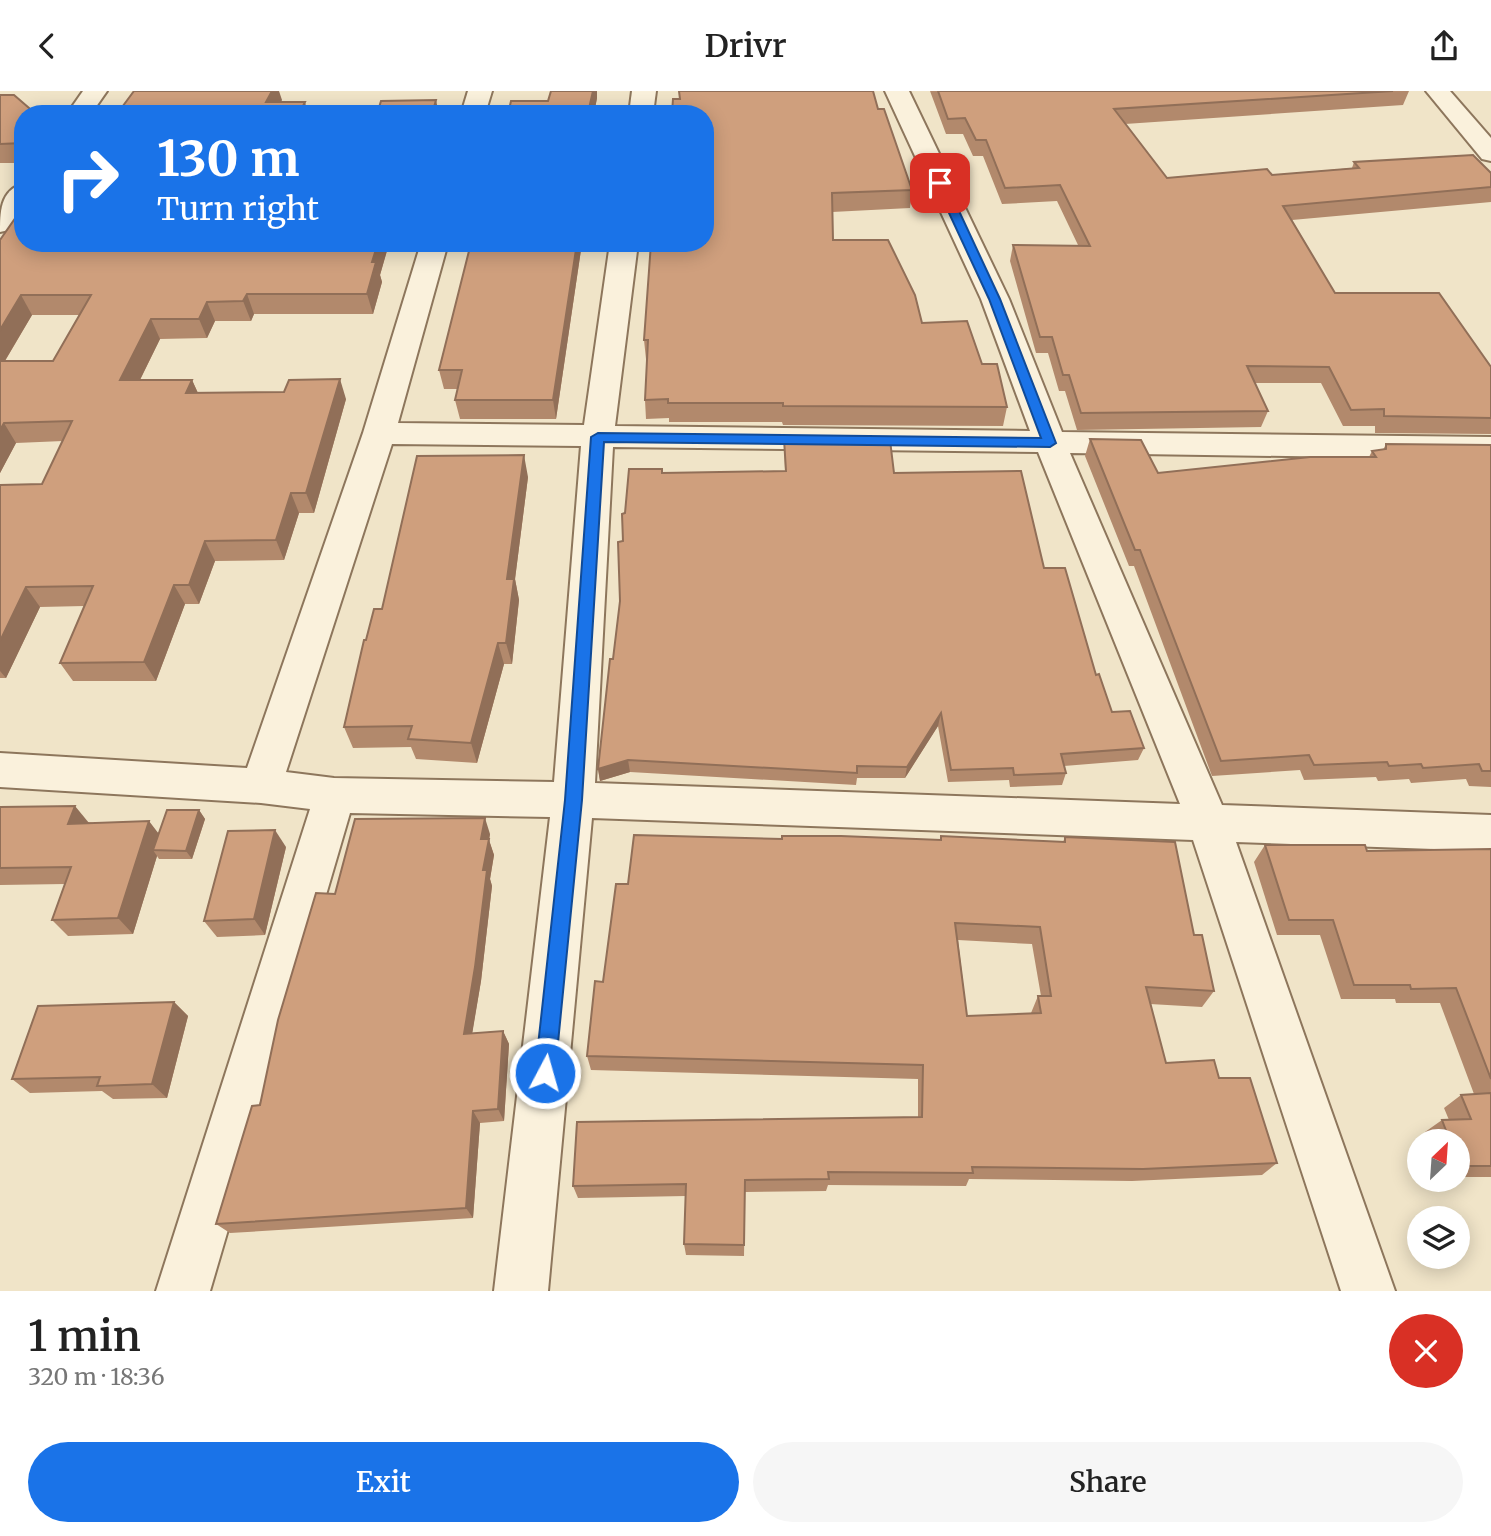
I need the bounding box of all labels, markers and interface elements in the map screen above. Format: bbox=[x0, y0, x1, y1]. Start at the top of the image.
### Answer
text: Drivr bbox=[704, 26, 787, 66]
icon: back bbox=[28, 27, 66, 65]
icon: share bbox=[1425, 27, 1463, 65]
text: 130 m bbox=[157, 128, 300, 189]
icon: right bbox=[42, 133, 133, 224]
pin bbox=[910, 153, 970, 213]
icon: arrive bbox=[921, 164, 959, 202]
text: Turn right bbox=[157, 189, 319, 229]
position arrow bbox=[508, 1036, 582, 1110]
north arrow bbox=[1407, 1129, 1470, 1192]
map controls bbox=[1407, 1129, 1470, 1269]
button: layers bbox=[1407, 1206, 1470, 1269]
text: 1 min bbox=[28, 1310, 141, 1362]
button: close bbox=[1389, 1314, 1463, 1388]
text: 320 m · 18:36 bbox=[28, 1362, 165, 1391]
button: Exit bbox=[28, 1442, 739, 1522]
button: Share bbox=[753, 1442, 1463, 1522]

